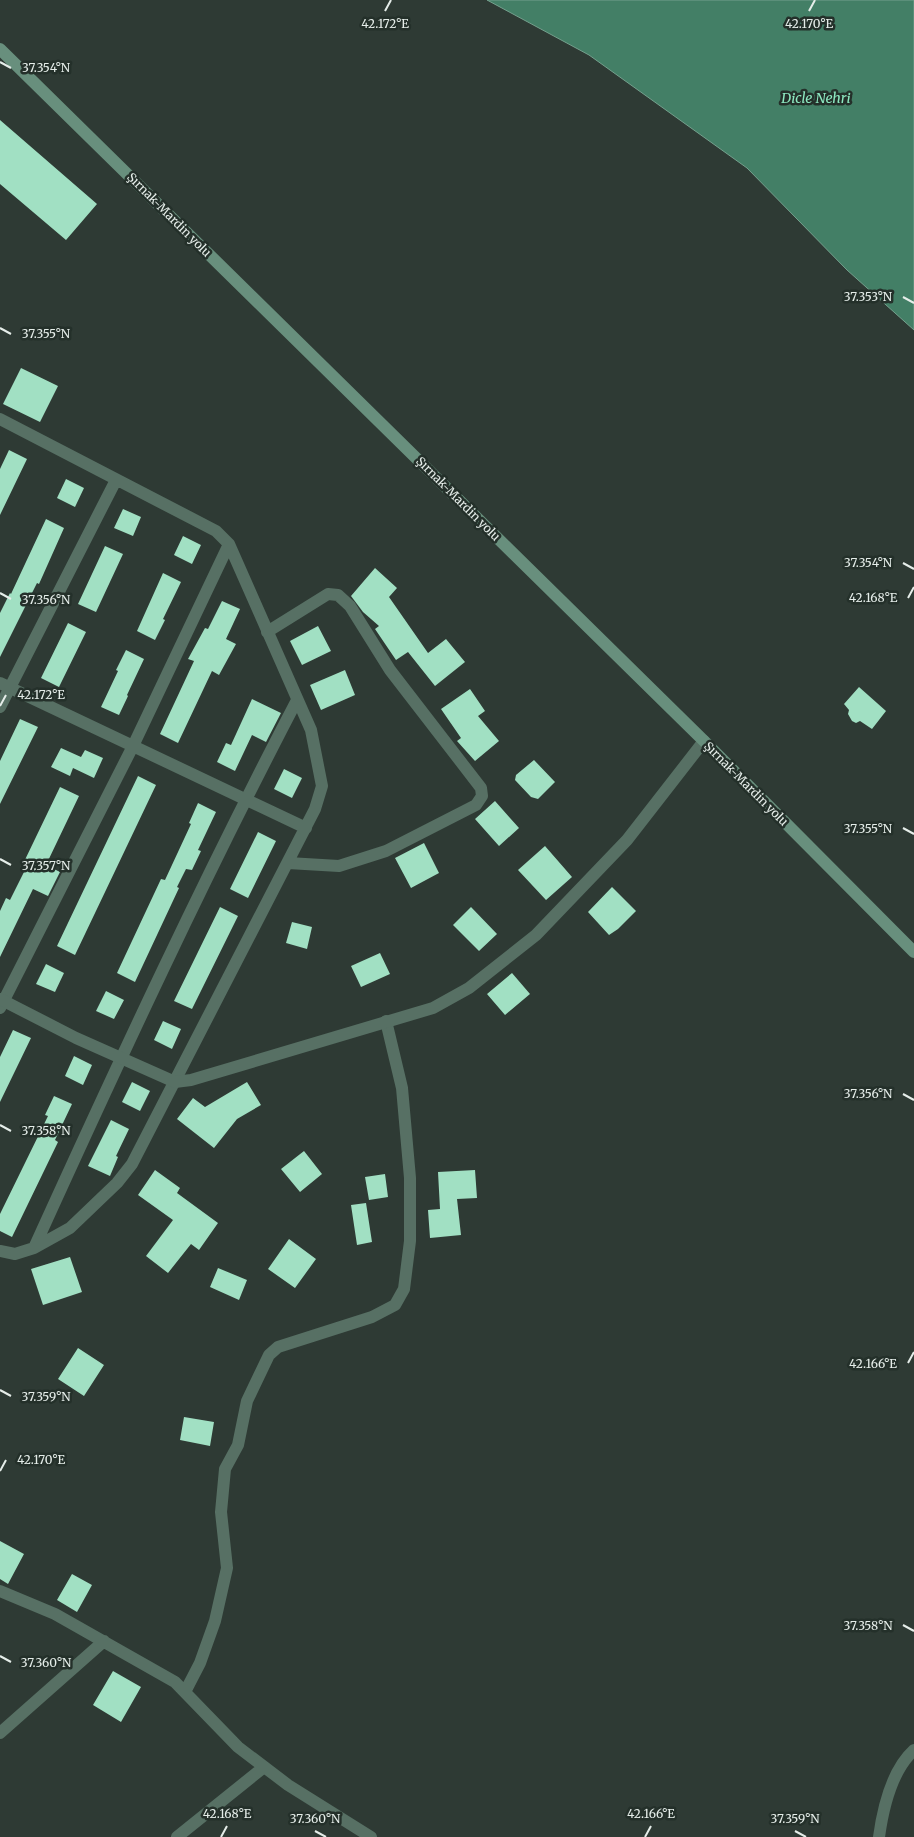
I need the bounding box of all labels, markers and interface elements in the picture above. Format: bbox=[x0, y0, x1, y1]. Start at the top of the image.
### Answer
text: 42.172°E bbox=[361, 16, 409, 31]
text: 42.170°E bbox=[785, 16, 833, 31]
text: 37.354°N bbox=[22, 60, 71, 75]
water label: Dicle Nehri bbox=[780, 89, 851, 107]
street label: Şırnak-Mardin yolu bbox=[124, 170, 215, 260]
text: 37.353°N bbox=[844, 289, 893, 304]
text: 37.355°N bbox=[22, 326, 71, 341]
street label: Şırnak-Mardin yolu bbox=[413, 454, 504, 544]
text: 37.354°N bbox=[844, 555, 893, 570]
text: 42.168°E bbox=[849, 590, 898, 605]
text: 37.356°N bbox=[22, 592, 71, 607]
text: 42.172°E bbox=[17, 687, 65, 702]
street label: Şırnak-Mardin yolu bbox=[701, 739, 792, 829]
text: 37.355°N bbox=[844, 821, 893, 836]
text: 37.357°N bbox=[22, 858, 71, 873]
text: 37.356°N bbox=[844, 1086, 893, 1101]
text: 37.358°N bbox=[21, 1123, 71, 1138]
text: 42.166°E bbox=[849, 1356, 897, 1371]
text: 37.359°N bbox=[21, 1389, 71, 1404]
text: 42.170°E bbox=[17, 1452, 65, 1467]
text: 37.358°N bbox=[843, 1618, 893, 1633]
text: 37.360°N bbox=[21, 1655, 72, 1670]
text: 42.168°E bbox=[203, 1806, 252, 1821]
text: 42.166°E bbox=[627, 1806, 675, 1821]
text: 37.360°N bbox=[290, 1811, 341, 1826]
text: 37.359°N bbox=[770, 1811, 820, 1826]

